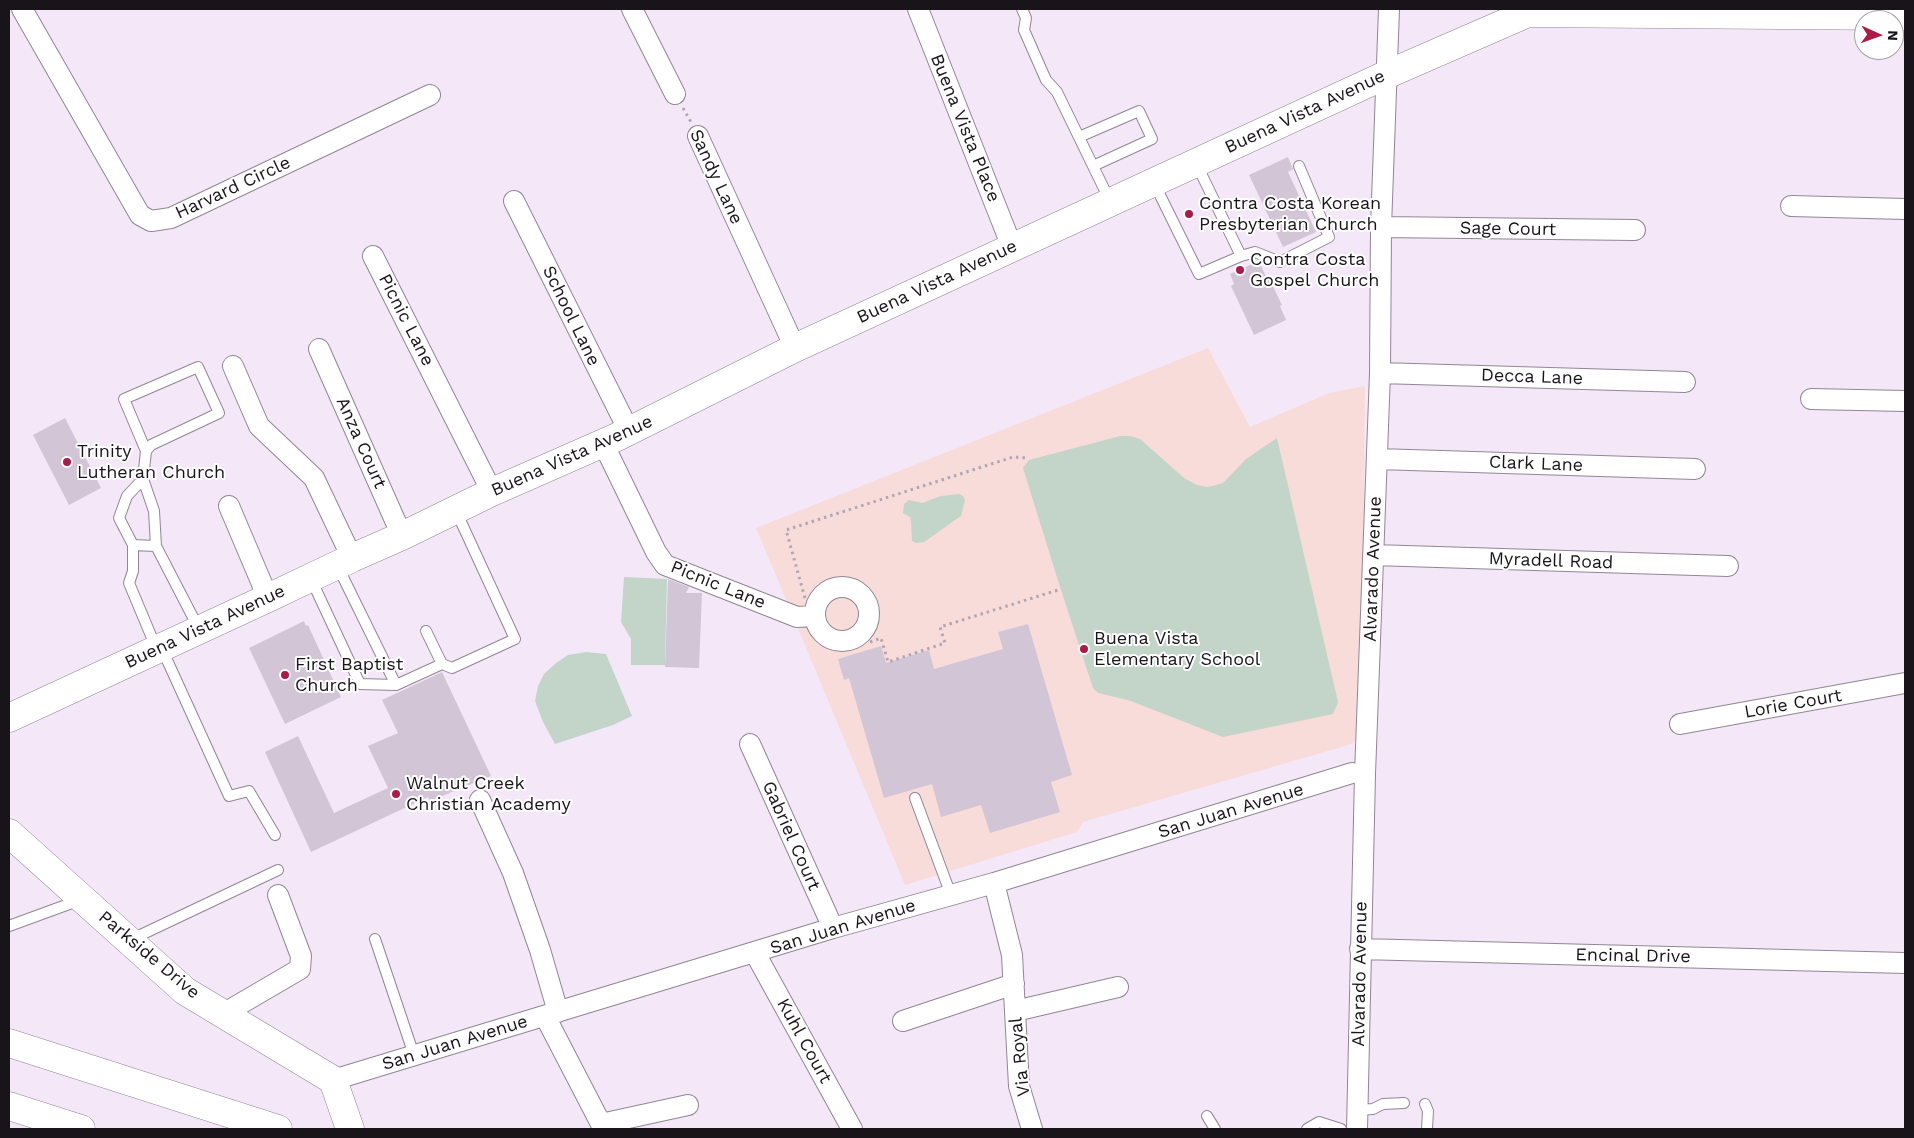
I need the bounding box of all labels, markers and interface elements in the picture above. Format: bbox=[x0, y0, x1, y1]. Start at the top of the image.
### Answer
north arrow bbox=[1854, 10, 1904, 60]
text: N bbox=[1885, 30, 1901, 41]
street label: Buena Vista Place bbox=[925, 51, 1005, 205]
street label: Buena Vista Avenue bbox=[1222, 65, 1388, 159]
street label: Sandy Lane bbox=[685, 126, 747, 228]
street label: Harvard Circle bbox=[172, 152, 294, 224]
place label: Contra Costa Korean Presbyterian Church bbox=[1199, 193, 1381, 235]
marker: Contra Costa Korean Presbyterian Church bbox=[1183, 208, 1195, 220]
street label: Sage Court bbox=[1460, 217, 1556, 241]
street label: Buena Vista Avenue bbox=[854, 235, 1020, 329]
place label: Contra Costa Gospel Church bbox=[1250, 249, 1380, 292]
street label: School Lane bbox=[538, 263, 604, 369]
marker: Contra Costa Gospel Church bbox=[1234, 264, 1246, 276]
street label: Picnic Lane bbox=[374, 270, 438, 370]
street label: Decca Lane bbox=[1480, 364, 1584, 390]
street label: Anza Court bbox=[331, 394, 391, 492]
street label: Buena Vista Avenue bbox=[488, 411, 656, 501]
place label: Trinity Lutheran Church bbox=[77, 441, 225, 484]
street label: Clark Lane bbox=[1489, 452, 1583, 476]
marker: Trinity Lutheran Church bbox=[61, 456, 73, 468]
street label: Alvarado Avenue bbox=[1360, 496, 1386, 642]
street label: Myradell Road bbox=[1488, 548, 1614, 574]
street label: Picnic Lane bbox=[667, 556, 769, 614]
street label: Buena Vista Avenue bbox=[122, 580, 288, 674]
place label: Buena Vista Elementary School bbox=[1094, 628, 1260, 670]
marker: Buena Vista Elementary School bbox=[1078, 643, 1090, 655]
place label: First Baptist Church bbox=[295, 654, 403, 696]
marker: First Baptist Church bbox=[279, 669, 291, 681]
street label: Lorie Court bbox=[1743, 685, 1843, 723]
place label: Walnut Creek Christian Academy bbox=[406, 773, 571, 816]
street label: Gabriel Court bbox=[757, 778, 825, 894]
street label: San Juan Avenue bbox=[1156, 779, 1306, 843]
marker: Walnut Creek Christian Academy bbox=[390, 788, 402, 800]
street label: San Juan Avenue bbox=[768, 895, 918, 959]
street label: Alvarado Avenue bbox=[1348, 901, 1372, 1047]
street label: Parkside Drive bbox=[94, 906, 204, 1004]
street label: Encinal Drive bbox=[1575, 944, 1691, 968]
street label: Kuhl Court bbox=[772, 995, 836, 1087]
street label: San Juan Avenue bbox=[380, 1011, 530, 1075]
street label: Via Royal bbox=[1005, 1016, 1035, 1098]

